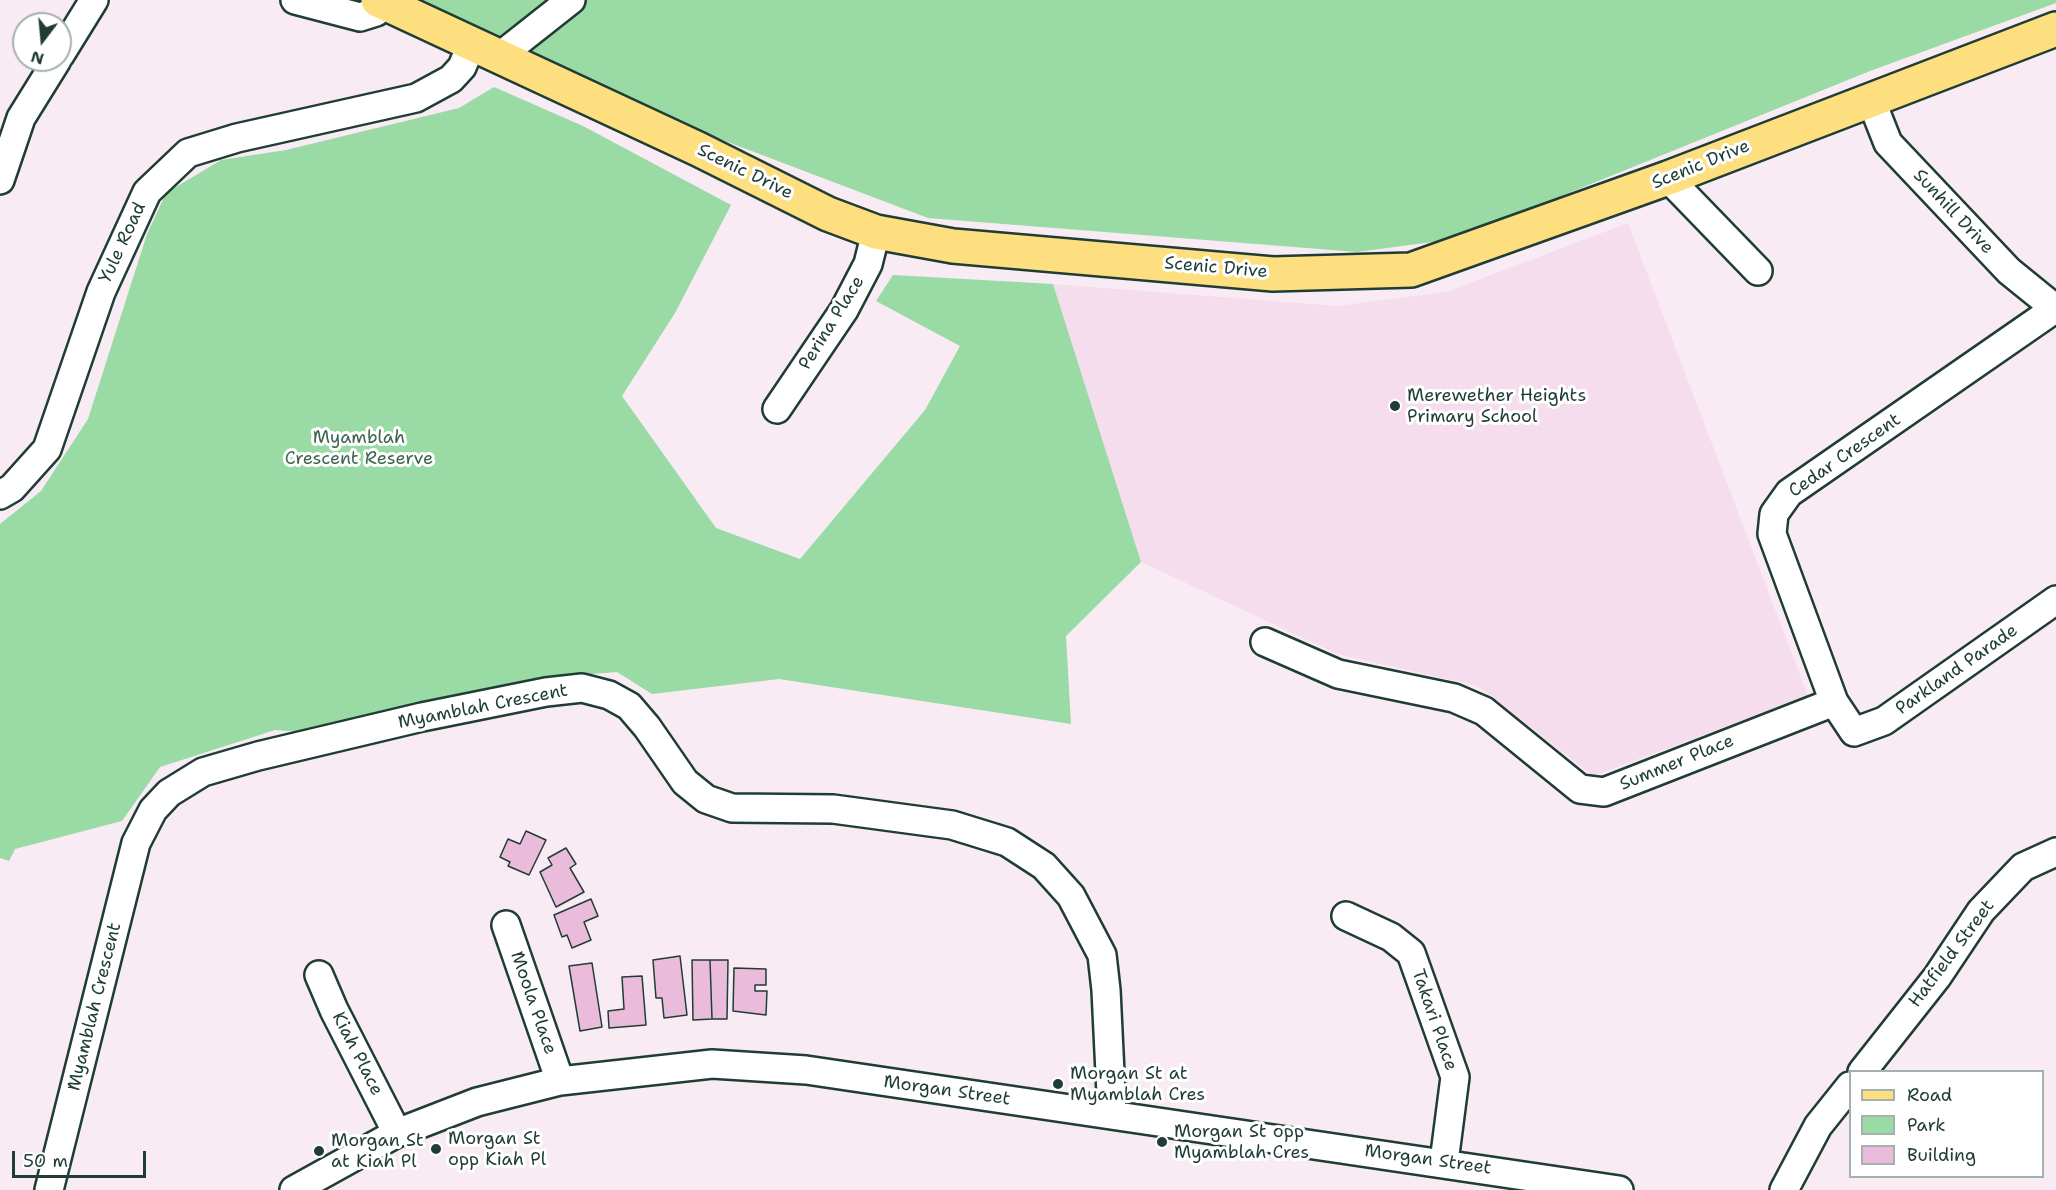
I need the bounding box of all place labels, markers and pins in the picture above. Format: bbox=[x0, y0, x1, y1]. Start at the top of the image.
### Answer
place label: Merewether Heights Primary School bbox=[1407, 385, 1586, 428]
marker: Merewether Heights Primary School bbox=[1388, 399, 1402, 413]
place label: Morgan St at Myamblah Cres bbox=[1070, 1063, 1205, 1106]
marker: Morgan St at Myamblah Cres bbox=[1051, 1077, 1065, 1091]
place label: Morgan St opp Myamblah Cres bbox=[1174, 1121, 1309, 1164]
place label: Morgan St opp Kiah Pl bbox=[448, 1128, 546, 1170]
place label: Morgan St at Kiah Pl bbox=[331, 1130, 424, 1172]
marker: Morgan St opp Myamblah Cres bbox=[1155, 1135, 1169, 1149]
marker: Morgan St opp Kiah Pl bbox=[429, 1142, 443, 1156]
marker: Morgan St at Kiah Pl bbox=[312, 1144, 326, 1158]

